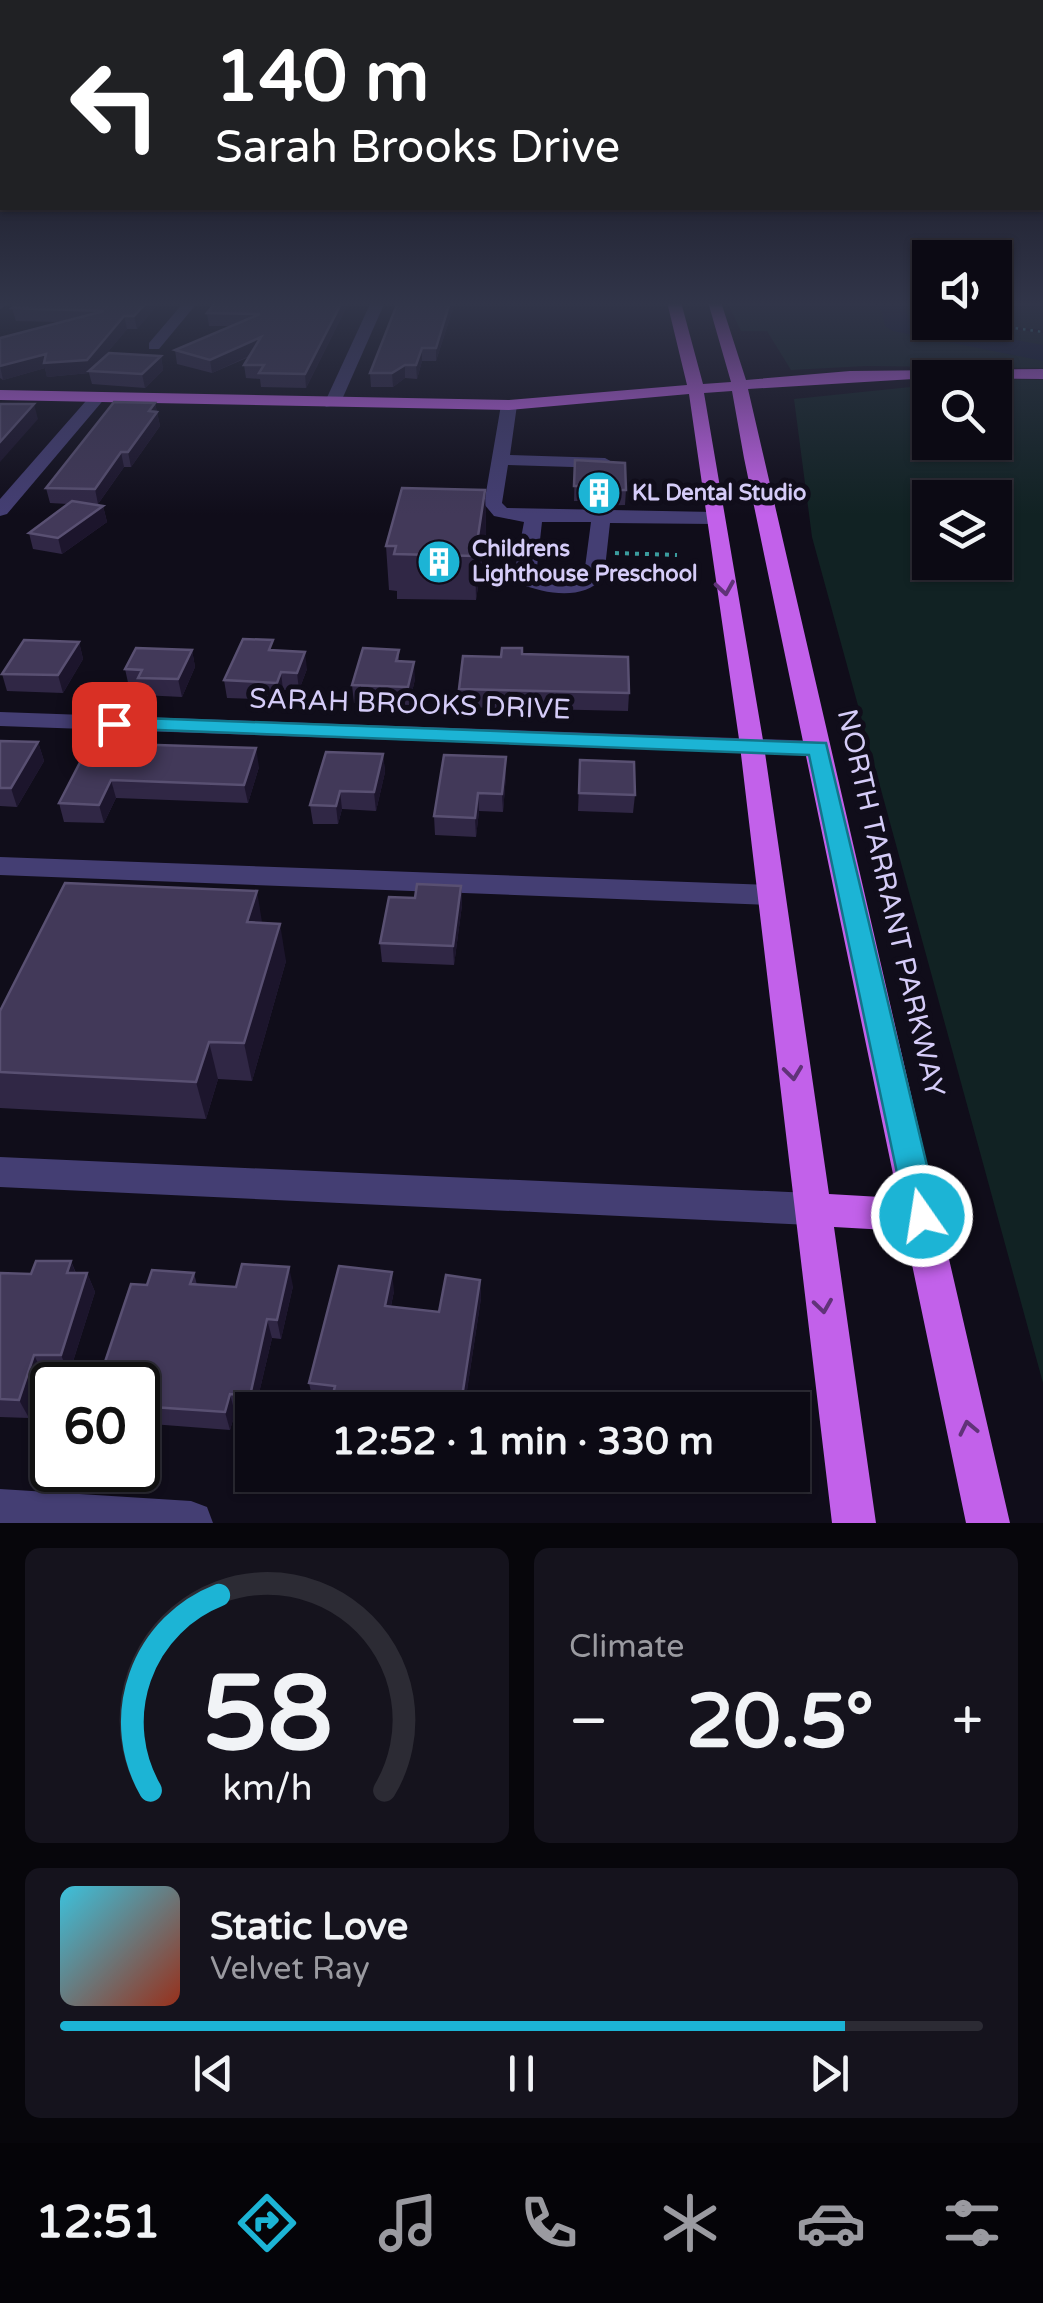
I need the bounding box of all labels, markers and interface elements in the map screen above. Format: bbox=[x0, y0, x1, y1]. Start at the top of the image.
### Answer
text: 140 m bbox=[215, 36, 429, 120]
icon: left bbox=[50, 40, 180, 170]
text: Sarah Brooks Drive bbox=[215, 121, 620, 175]
map controls bbox=[912, 240, 1012, 580]
button: sound bbox=[912, 240, 1012, 340]
button: search bbox=[912, 360, 1012, 460]
building icon: KL Dental Studio bbox=[576, 470, 622, 516]
place label: KL Dental Studio bbox=[632, 480, 806, 506]
button: layers bbox=[912, 480, 1012, 580]
place label: Childrens Lighthouse Preschool bbox=[472, 536, 698, 587]
building icon: Childrens Lighthouse Preschool bbox=[416, 539, 462, 585]
one-way arrow bbox=[714, 580, 735, 597]
street label: SARAH BROOKS DRIVE bbox=[249, 681, 571, 727]
pin bbox=[72, 682, 157, 767]
icon: arrive bbox=[87, 697, 142, 752]
street label: NORTH TARRANT PARKWAY bbox=[830, 706, 952, 1100]
one-way arrow bbox=[781, 1065, 802, 1082]
position arrow bbox=[870, 1164, 974, 1268]
one-way arrow bbox=[812, 1298, 833, 1314]
speed limit sign: 60 bbox=[30, 1362, 160, 1492]
text: 12:52 · 1 min · 330 m bbox=[331, 1419, 714, 1465]
one-way arrow bbox=[958, 1420, 979, 1437]
text: Climate bbox=[569, 1628, 684, 1666]
text: 58 bbox=[202, 1653, 332, 1778]
text: 20.5° bbox=[686, 1677, 874, 1767]
text: − bbox=[569, 1689, 608, 1755]
text: + bbox=[952, 1689, 983, 1755]
text: km/h bbox=[222, 1767, 312, 1810]
text: Static Love bbox=[210, 1904, 408, 1950]
text: Velvet Ray bbox=[210, 1950, 370, 1988]
icon: previous bbox=[186, 2046, 241, 2101]
icon: pause bbox=[494, 2046, 549, 2101]
icon: next bbox=[802, 2046, 857, 2101]
icon: directions bbox=[232, 2188, 302, 2258]
icon: music bbox=[373, 2188, 443, 2258]
icon: phone bbox=[514, 2188, 584, 2258]
icon: climate bbox=[655, 2188, 725, 2258]
icon: car bbox=[796, 2188, 866, 2258]
icon: filters bbox=[937, 2188, 1007, 2258]
text: 12:51 bbox=[36, 2196, 160, 2250]

